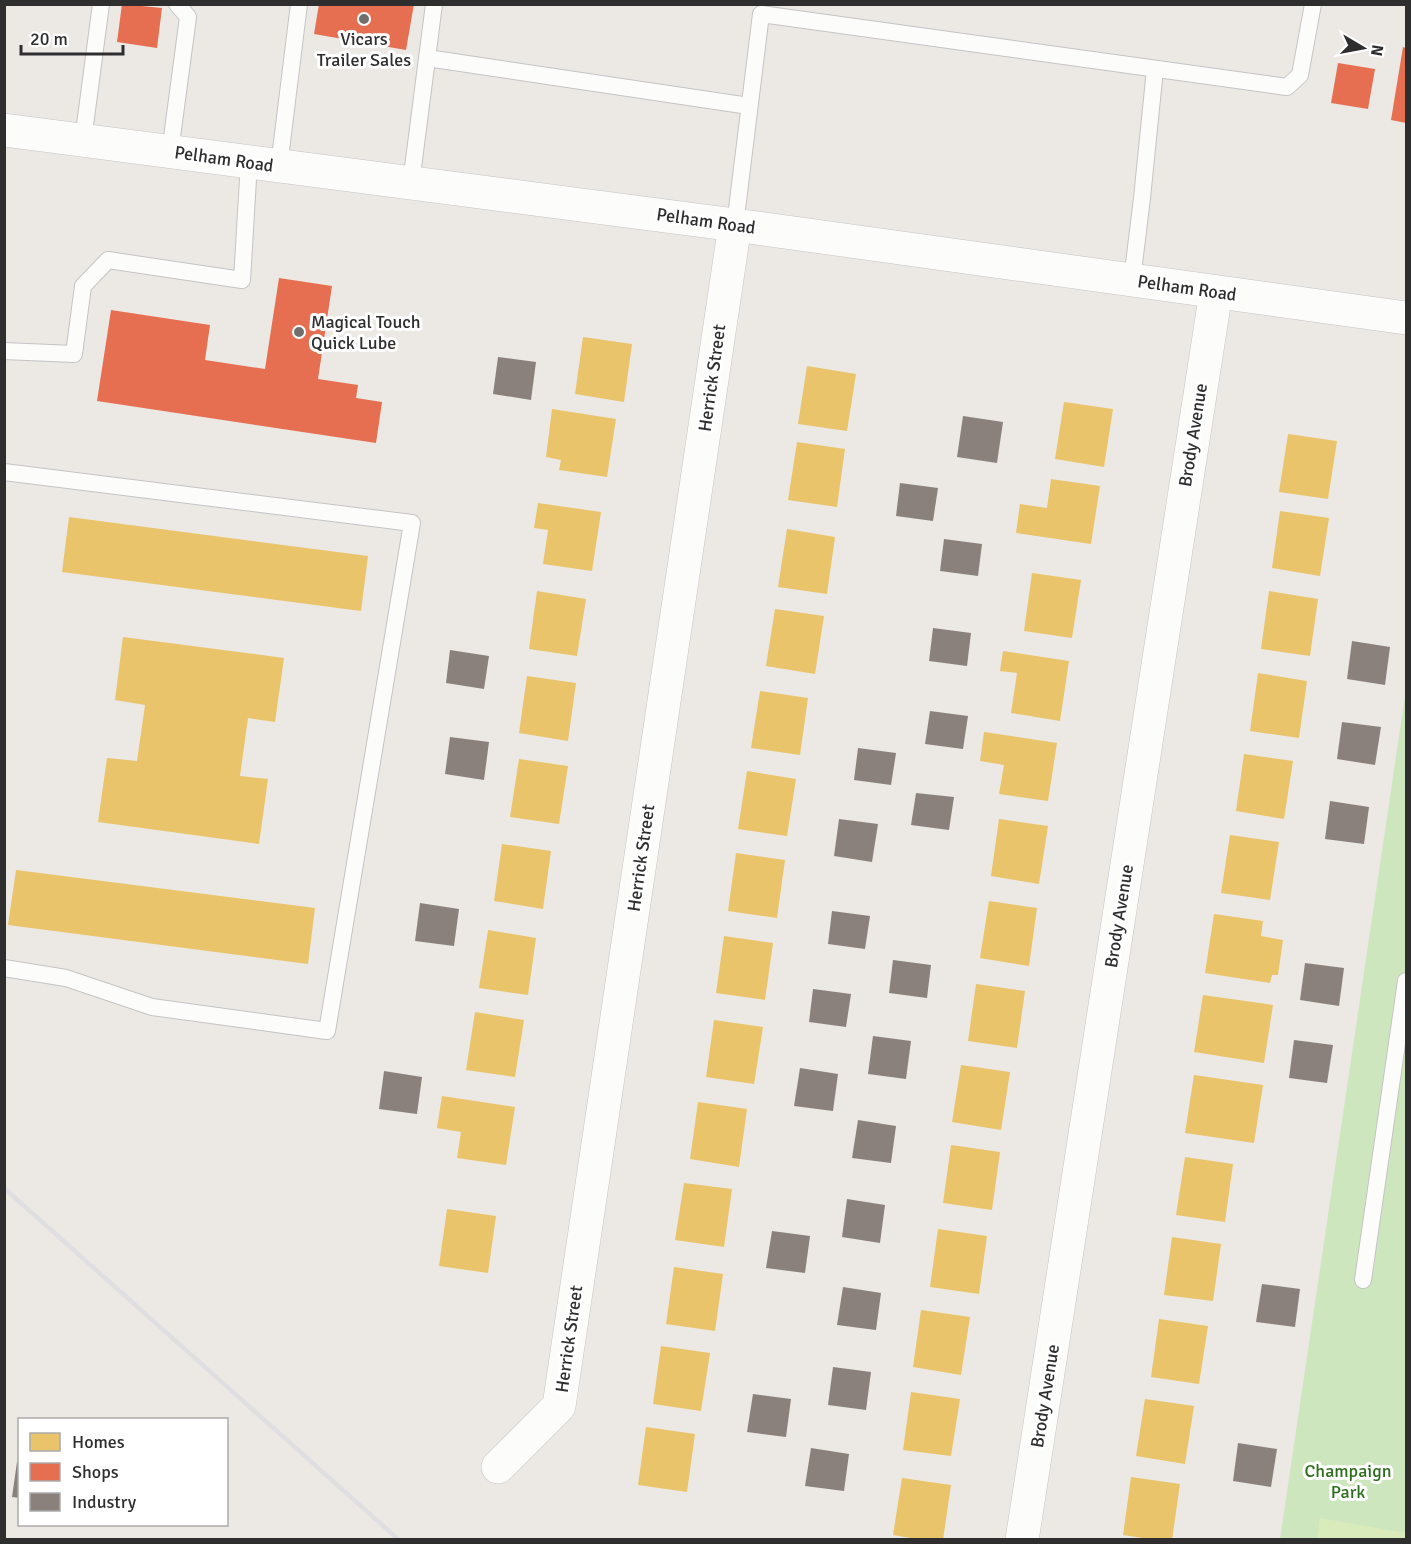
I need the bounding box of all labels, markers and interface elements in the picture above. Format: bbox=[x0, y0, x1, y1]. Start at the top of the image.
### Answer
marker: Vicars Trailer Sales bbox=[357, 12, 371, 26]
scale bar bbox=[21, 18, 123, 56]
north arrow bbox=[1333, 18, 1393, 78]
text: 20 m bbox=[30, 28, 68, 50]
place label: Vicars Trailer Sales bbox=[317, 28, 411, 71]
text: N bbox=[1366, 43, 1388, 58]
street label: Pelham Road bbox=[173, 141, 275, 177]
street label: Pelham Road bbox=[655, 203, 757, 239]
street label: Pelham Road bbox=[1136, 270, 1238, 306]
place label: Magical Touch Quick Lube bbox=[311, 311, 421, 354]
street label: Herrick Street bbox=[694, 323, 730, 433]
marker: Magical Touch Quick Lube bbox=[292, 325, 306, 339]
street label: Brody Avenue bbox=[1174, 382, 1212, 488]
street label: Herrick Street bbox=[623, 803, 659, 913]
street label: Brody Avenue bbox=[1100, 863, 1138, 969]
street label: Herrick Street bbox=[551, 1284, 587, 1394]
street label: Brody Avenue bbox=[1026, 1343, 1064, 1449]
legend bbox=[18, 1418, 228, 1526]
text: Homes bbox=[72, 1431, 125, 1453]
park label: Champaign Park bbox=[1304, 1460, 1392, 1503]
text: Shops bbox=[72, 1461, 119, 1483]
text: Industry bbox=[72, 1491, 137, 1513]

